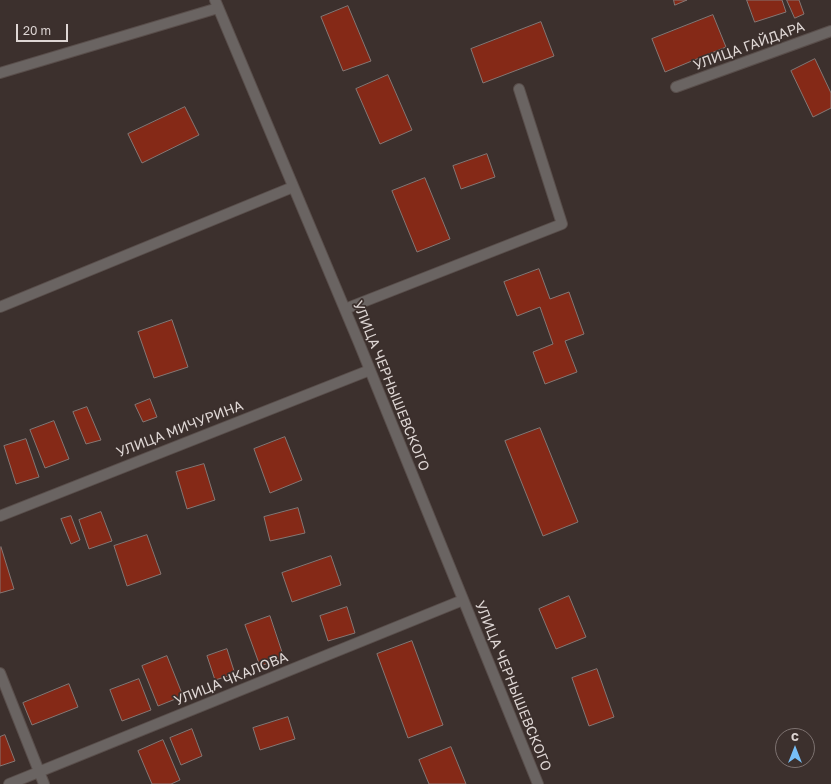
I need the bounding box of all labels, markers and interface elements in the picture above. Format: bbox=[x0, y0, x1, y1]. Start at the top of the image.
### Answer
scale bar bbox=[18, 16, 70, 42]
street label: УЛИЦА ГАЙДАРА bbox=[691, 18, 807, 74]
text: 20 m bbox=[23, 23, 51, 38]
street label: УЛИЦА ЧЕРНЫШЕВСКОГО bbox=[349, 298, 433, 474]
street label: УЛИЦА МИЧУРИНА bbox=[114, 397, 246, 461]
street label: УЛИЦА ЧЕРНЫШЕВСКОГО bbox=[471, 598, 555, 774]
street label: УЛИЦА ЧКАЛОВА bbox=[172, 649, 290, 709]
north arrow bbox=[775, 728, 815, 768]
text: С bbox=[791, 730, 799, 743]

